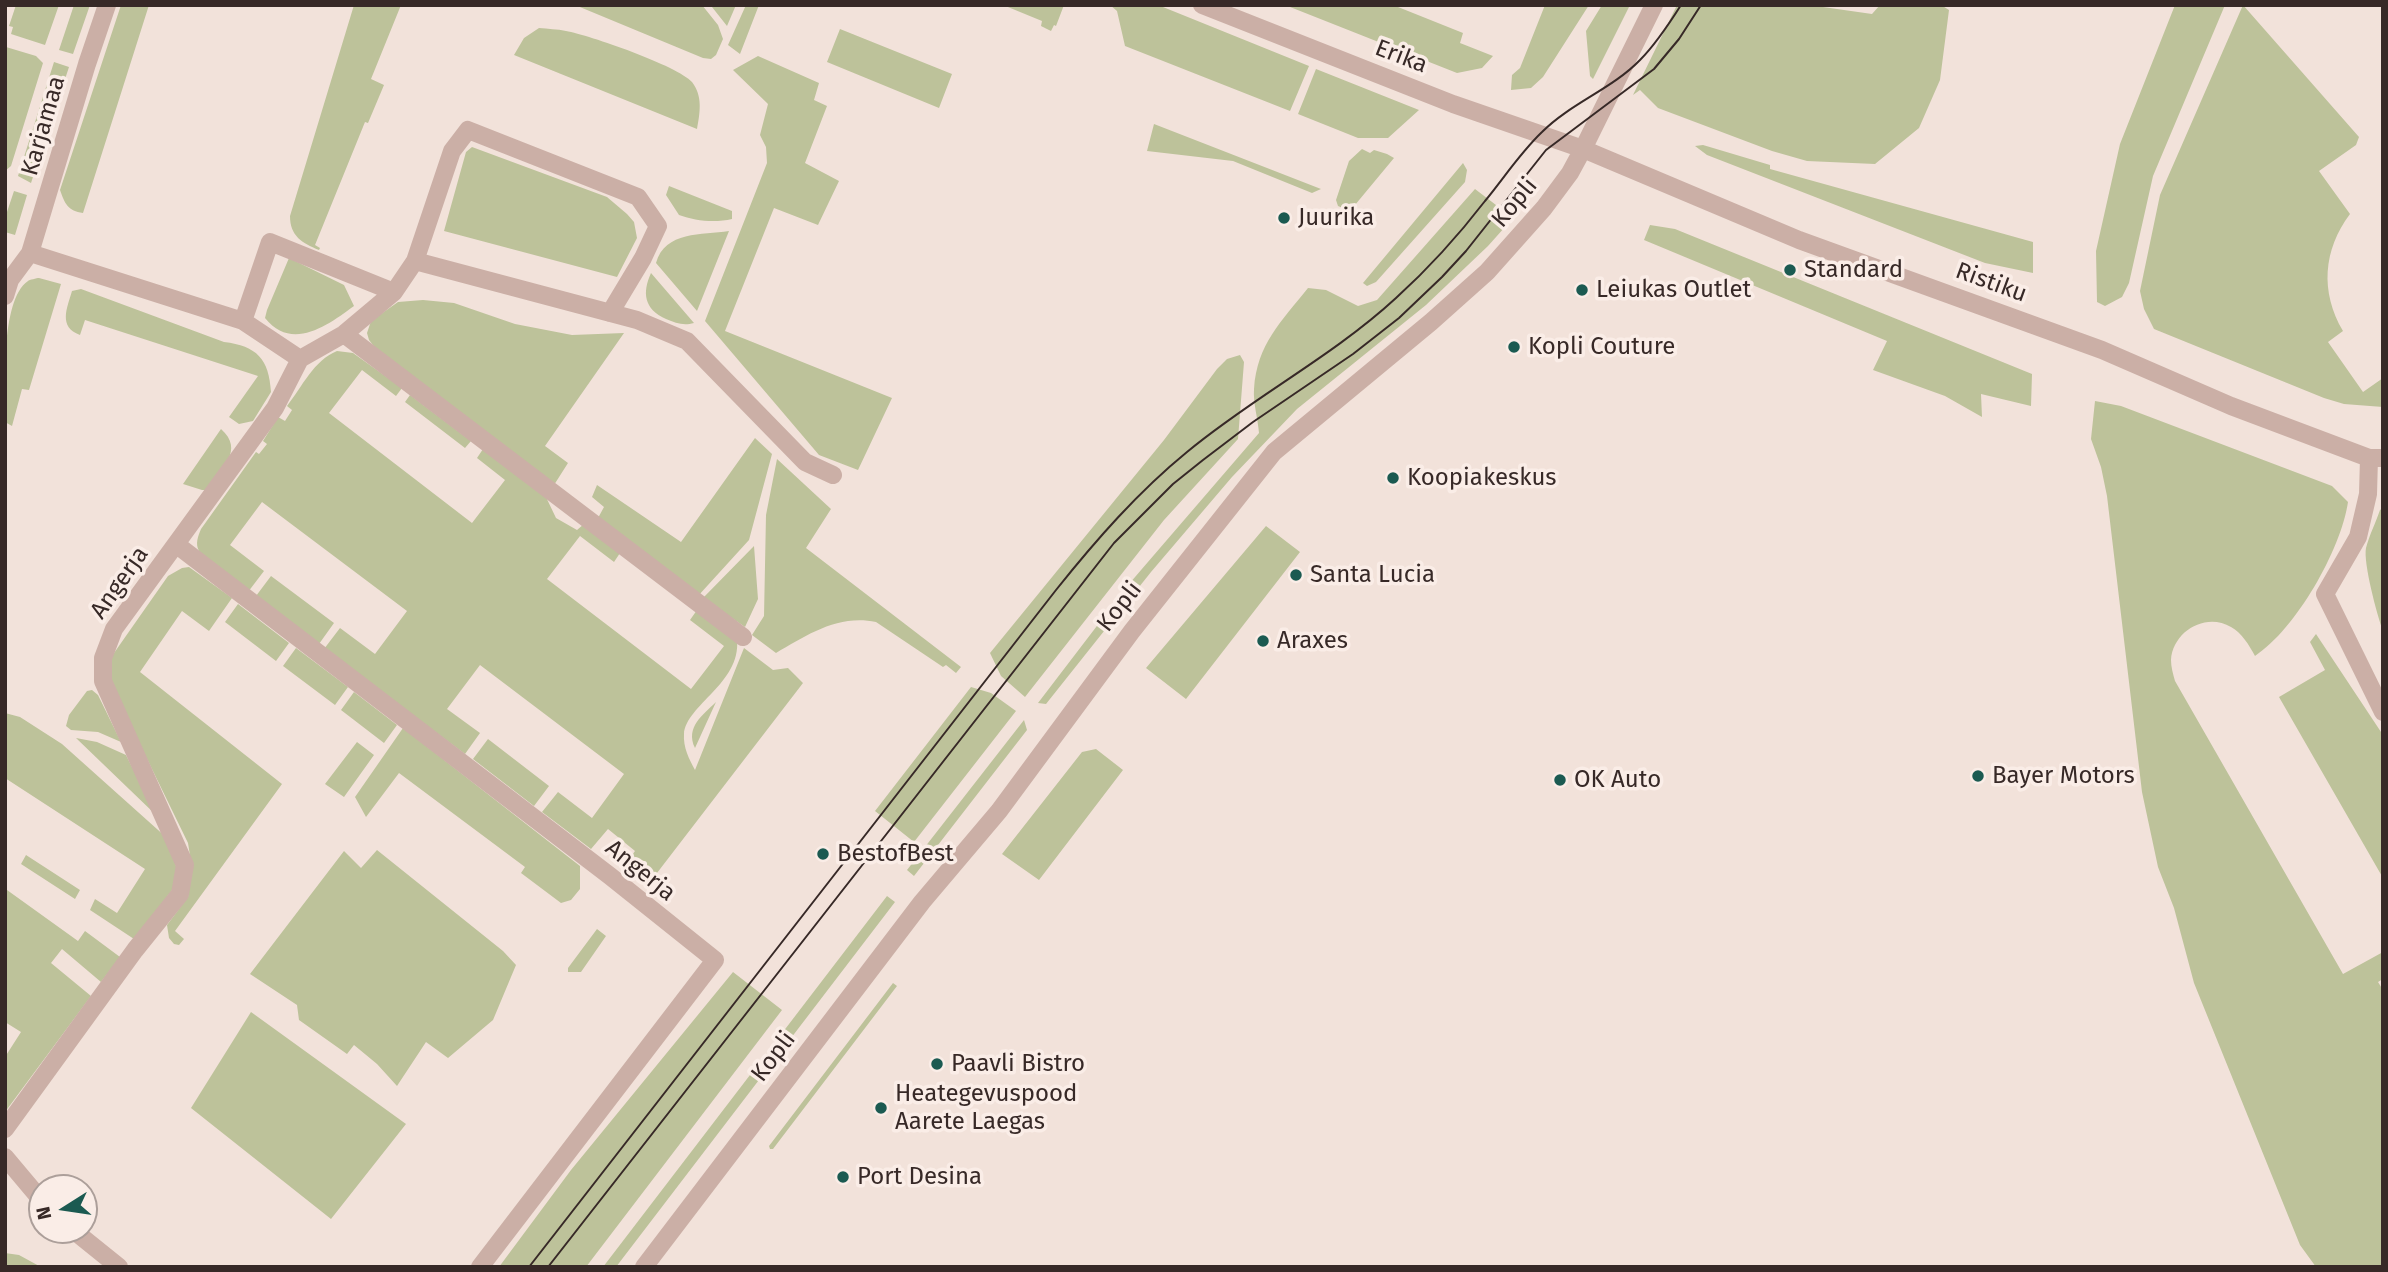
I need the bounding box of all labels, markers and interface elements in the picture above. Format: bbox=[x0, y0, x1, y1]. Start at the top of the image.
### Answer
street label: Erika bbox=[1371, 34, 1431, 80]
street label: Karjamaa bbox=[16, 73, 72, 179]
street label: Kopli bbox=[1486, 172, 1544, 234]
place label: Juurika bbox=[1298, 204, 1374, 232]
marker: Juurika bbox=[1276, 210, 1292, 226]
place label: Standard bbox=[1804, 256, 1903, 284]
street label: Ristiku bbox=[1951, 257, 2031, 309]
marker: Standard bbox=[1782, 262, 1798, 278]
place label: Leiukas Outlet bbox=[1596, 276, 1751, 304]
marker: Leiukas Outlet bbox=[1574, 282, 1590, 298]
place label: Kopli Couture bbox=[1528, 333, 1675, 361]
marker: Kopli Couture bbox=[1506, 339, 1522, 355]
place label: Koopiakeskus bbox=[1407, 464, 1557, 492]
marker: Koopiakeskus bbox=[1385, 470, 1401, 486]
street label: Angerja bbox=[85, 541, 155, 625]
place label: Santa Lucia bbox=[1310, 561, 1435, 589]
marker: Santa Lucia bbox=[1288, 567, 1304, 583]
street label: Kopli bbox=[1091, 576, 1149, 638]
place label: Araxes bbox=[1277, 627, 1348, 655]
marker: Araxes bbox=[1255, 633, 1271, 649]
place label: Bayer Motors bbox=[1992, 762, 2135, 790]
place label: OK Auto bbox=[1574, 766, 1661, 794]
marker: Bayer Motors bbox=[1970, 768, 1986, 784]
marker: OK Auto bbox=[1552, 772, 1568, 788]
street label: Angerja bbox=[599, 834, 681, 908]
place label: BestofBest bbox=[837, 840, 954, 868]
marker: BestofBest bbox=[815, 846, 831, 862]
street label: Kopli bbox=[746, 1026, 802, 1088]
place label: Paavli Bistro bbox=[951, 1050, 1085, 1078]
marker: Paavli Bistro bbox=[929, 1056, 945, 1072]
place label: Heategevuspood Aarete Laegas bbox=[895, 1080, 1077, 1136]
marker: Heategevuspood Aarete Laegas bbox=[873, 1100, 889, 1116]
place label: Port Desina bbox=[857, 1163, 982, 1191]
marker: Port Desina bbox=[835, 1169, 851, 1185]
north arrow bbox=[28, 1174, 98, 1244]
text: N bbox=[31, 1205, 56, 1222]

